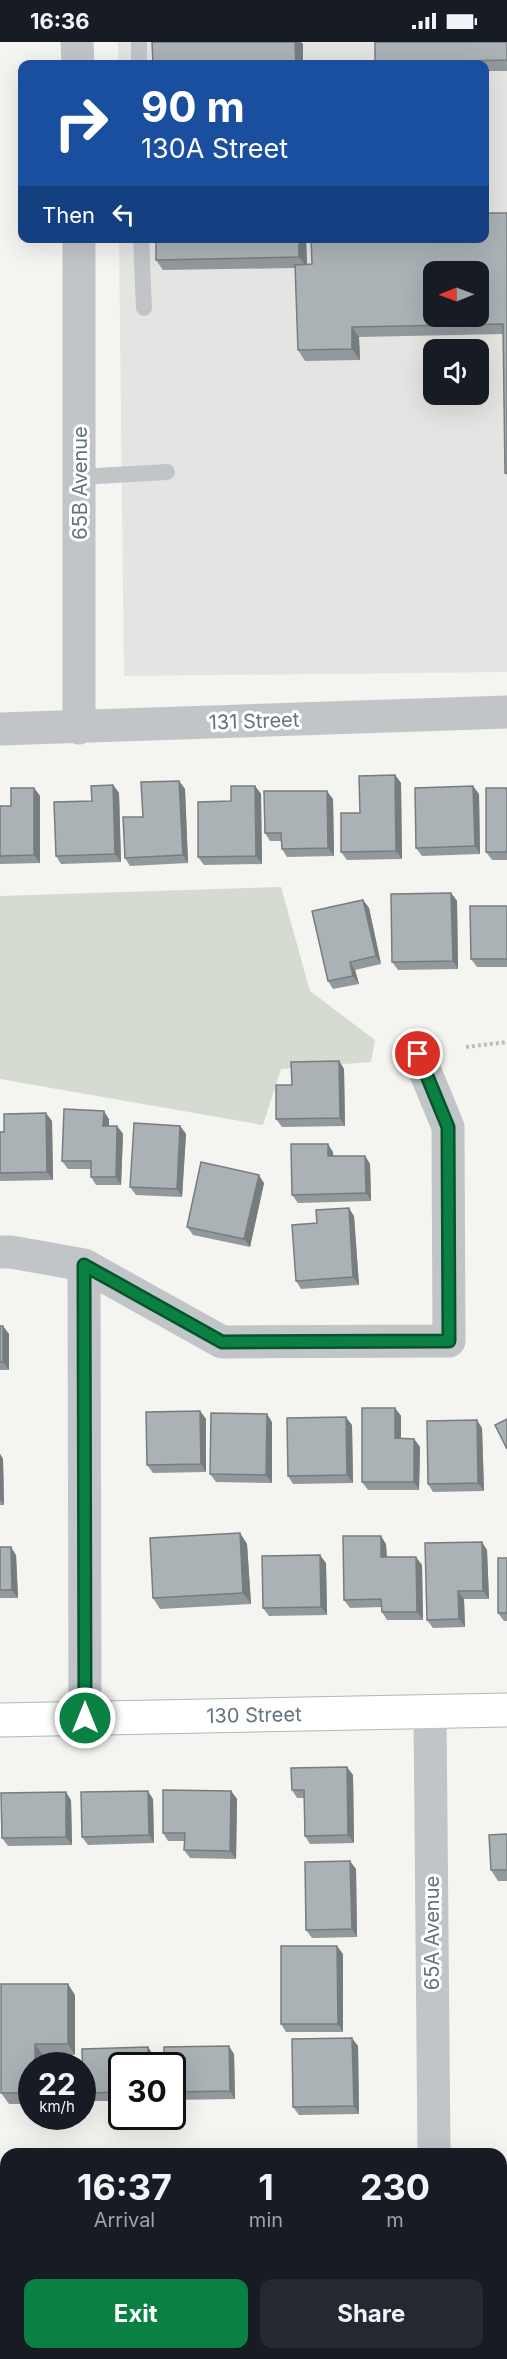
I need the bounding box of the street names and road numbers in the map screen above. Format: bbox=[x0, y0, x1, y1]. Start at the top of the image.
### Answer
street label: 65B Avenue bbox=[68, 426, 92, 540]
street label: 131 Street bbox=[208, 707, 300, 735]
street label: 130 Street bbox=[206, 1702, 302, 1728]
street label: 65A Avenue bbox=[420, 1876, 444, 1990]

